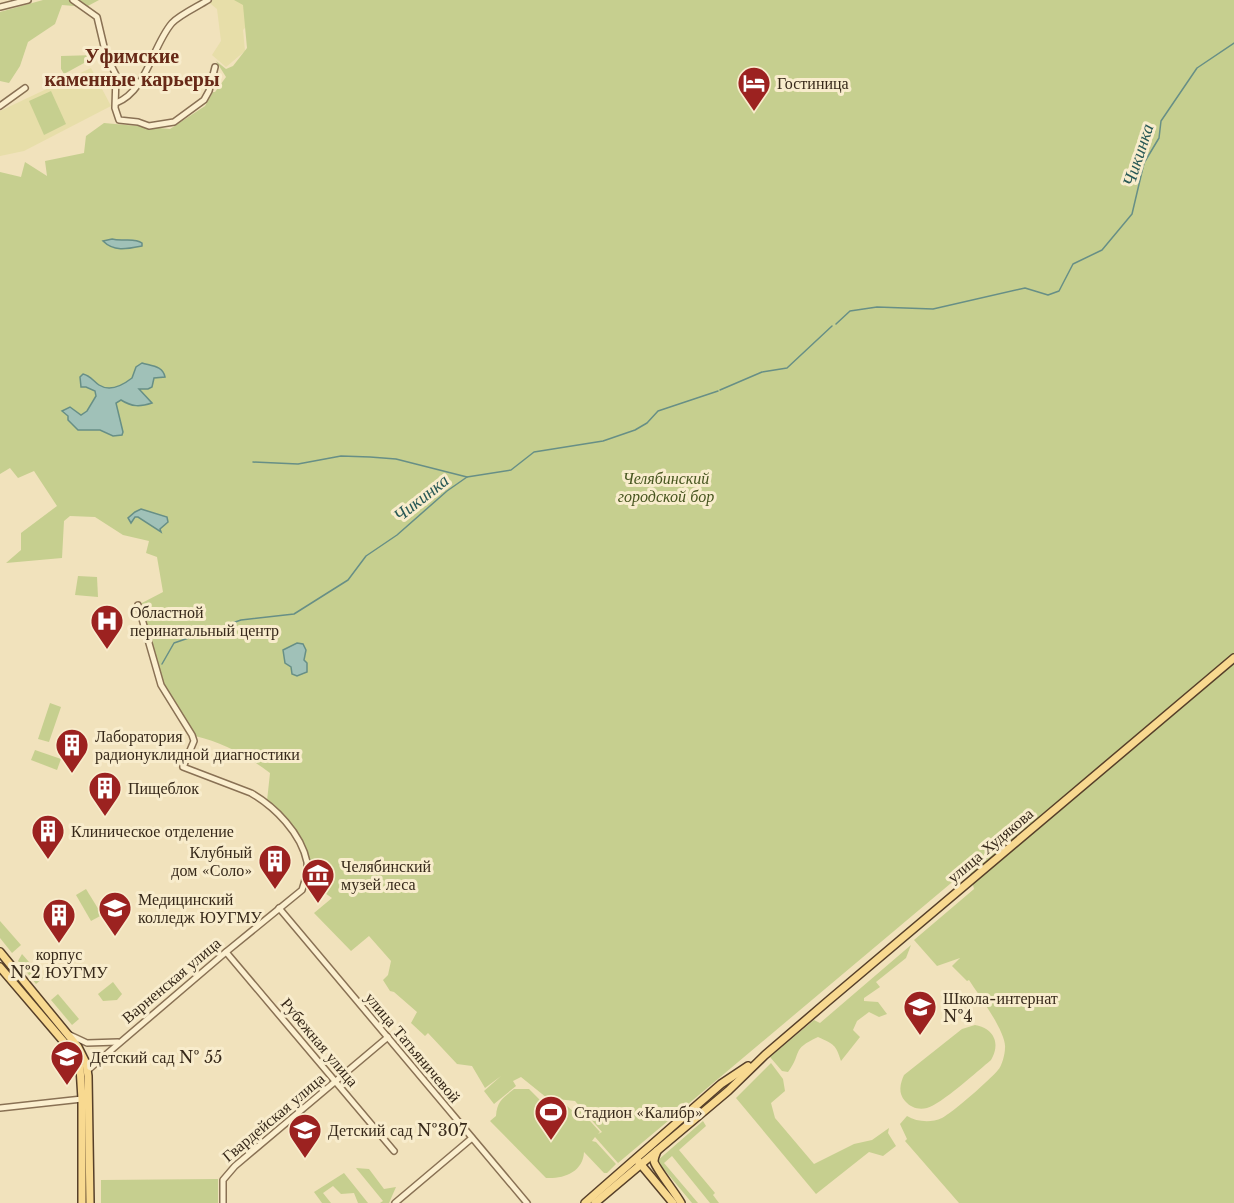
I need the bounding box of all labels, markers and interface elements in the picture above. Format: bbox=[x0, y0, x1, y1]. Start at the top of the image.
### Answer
district label: Уфимские каменные карьеры bbox=[44, 44, 220, 91]
hotel icon: Гостиница bbox=[736, 65, 772, 112]
place label: Гостиница bbox=[777, 73, 849, 93]
water label: Чикинка bbox=[1118, 121, 1158, 189]
park label: Челябинский городской бор bbox=[618, 468, 714, 506]
water label: Чикинка bbox=[389, 469, 453, 527]
place label: Областной перинатальный центр bbox=[130, 602, 279, 640]
hospital icon: Областной перинатальный центр bbox=[89, 603, 125, 650]
place label: Лаборатория радионуклидной диагностики bbox=[95, 726, 300, 764]
building icon: Лаборатория радионуклидной диагностики bbox=[54, 727, 90, 774]
building icon: Пищеблок bbox=[87, 770, 123, 817]
place label: Пищеблок bbox=[128, 778, 199, 798]
street label: улица Худякова bbox=[943, 803, 1037, 887]
building icon: Клиническое отделение bbox=[30, 813, 66, 860]
place label: Клиническое отделение bbox=[71, 821, 234, 841]
place label: Клубный дом «Соло» bbox=[171, 842, 252, 880]
building icon: Клубный дом «Соло» bbox=[257, 843, 293, 890]
place label: Челябинский музей леса bbox=[341, 856, 432, 894]
museum icon: Челябинский музей леса bbox=[300, 857, 336, 904]
place label: Медицинский колледж ЮУГМУ bbox=[138, 889, 262, 927]
school or university icon: Медицинский колледж ЮУГМУ bbox=[97, 890, 133, 937]
building icon: корпус №2 ЮУГМУ bbox=[41, 897, 77, 944]
street label: Варненская улица bbox=[117, 933, 225, 1027]
place label: корпус №2 ЮУГМУ bbox=[10, 944, 108, 982]
street label: улица Татьяничевой bbox=[361, 988, 465, 1107]
place label: Школа-интернат №4 bbox=[943, 988, 1058, 1026]
school or university icon: Школа-интернат №4 bbox=[902, 989, 938, 1036]
street label: Рубежная улица bbox=[277, 993, 363, 1091]
school or university icon: Детский сад № 55 bbox=[49, 1039, 85, 1086]
place label: Детский сад № 55 bbox=[90, 1047, 222, 1067]
street label: Гвардейская улица bbox=[218, 1068, 328, 1166]
sports icon: Стадион «Калибр» bbox=[533, 1094, 569, 1141]
place label: Стадион «Калибр» bbox=[574, 1102, 703, 1122]
school or university icon: Детский сад №307 bbox=[287, 1112, 323, 1159]
place label: Детский сад №307 bbox=[328, 1120, 468, 1140]

